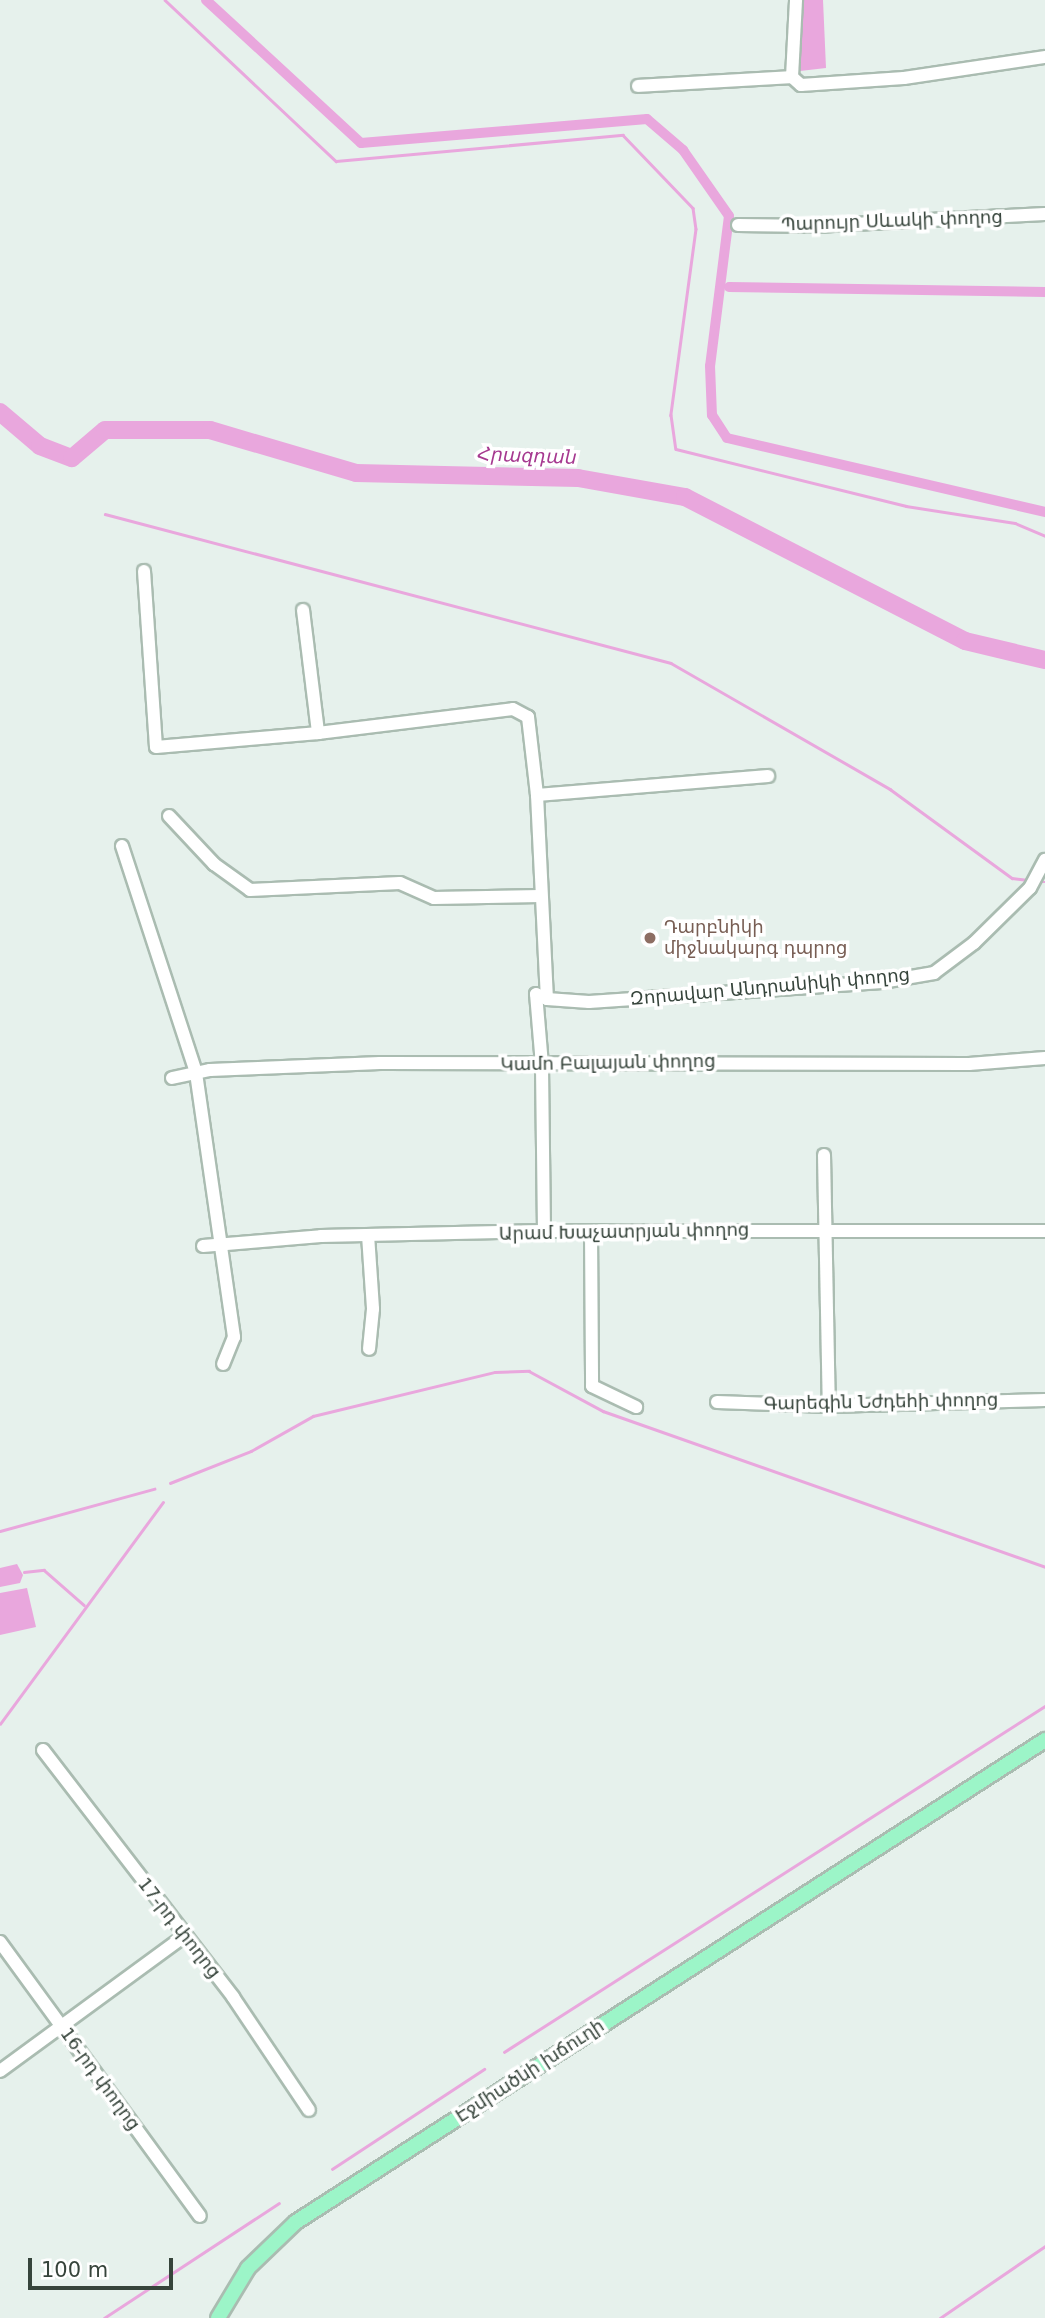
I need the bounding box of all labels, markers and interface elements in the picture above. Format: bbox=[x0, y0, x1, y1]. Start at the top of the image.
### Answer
street label: Պարույր Սևակի փողոց bbox=[781, 206, 1003, 236]
water label: Հրազդան bbox=[477, 443, 577, 469]
place label: Դարբնիկի միջնակարգ դպրոց bbox=[664, 917, 847, 960]
marker: Դարբնիկի միջնակարգ դպրոց bbox=[642, 930, 658, 946]
street label: Զորավար Անդրանիկի փողոց bbox=[629, 964, 911, 1010]
street label: Կամո Բալայան փողոց bbox=[500, 1050, 716, 1076]
street label: Արամ Խաչատրյան փողոց bbox=[499, 1219, 749, 1245]
street label: Գարեգին Նժդեհի փողոց bbox=[764, 1389, 998, 1415]
street label: 17-րդ փողոց bbox=[133, 1873, 225, 1983]
street label: Էջմիածնի խճուղի bbox=[452, 2015, 608, 2127]
street label: 16-րդ փողոց bbox=[56, 2023, 144, 2135]
scale bar bbox=[32, 2244, 177, 2288]
text: 100 m bbox=[41, 2258, 108, 2282]

